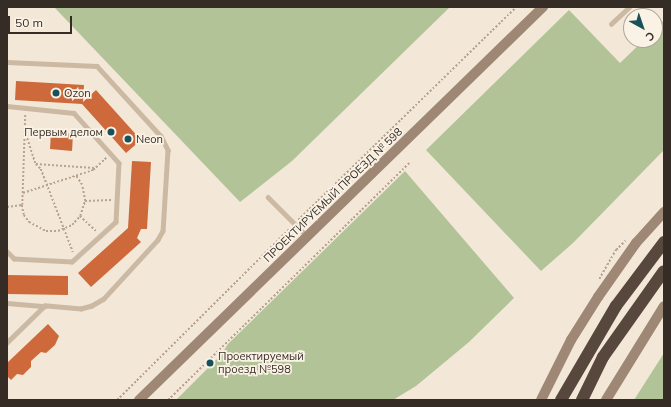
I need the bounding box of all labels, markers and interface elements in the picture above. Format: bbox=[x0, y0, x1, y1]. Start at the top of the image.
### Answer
scale bar bbox=[10, 8, 74, 34]
north arrow bbox=[623, 8, 663, 48]
text: 50 m bbox=[15, 15, 43, 30]
text: С bbox=[643, 29, 657, 44]
place label: Ozon bbox=[64, 86, 91, 100]
marker: Ozon bbox=[51, 88, 61, 98]
place label: Первым делом bbox=[24, 125, 103, 139]
street label: ПРОЕКТИРУЕМЫЙ ПРОЕЗД № 598 bbox=[261, 125, 405, 265]
marker: Первым делом bbox=[106, 127, 116, 137]
place label: Neon bbox=[136, 132, 163, 146]
marker: Neon bbox=[123, 134, 133, 144]
place label: Проектируемый проезд №598 bbox=[218, 350, 304, 376]
marker: Проектируемый проезд №598 bbox=[205, 358, 215, 368]

